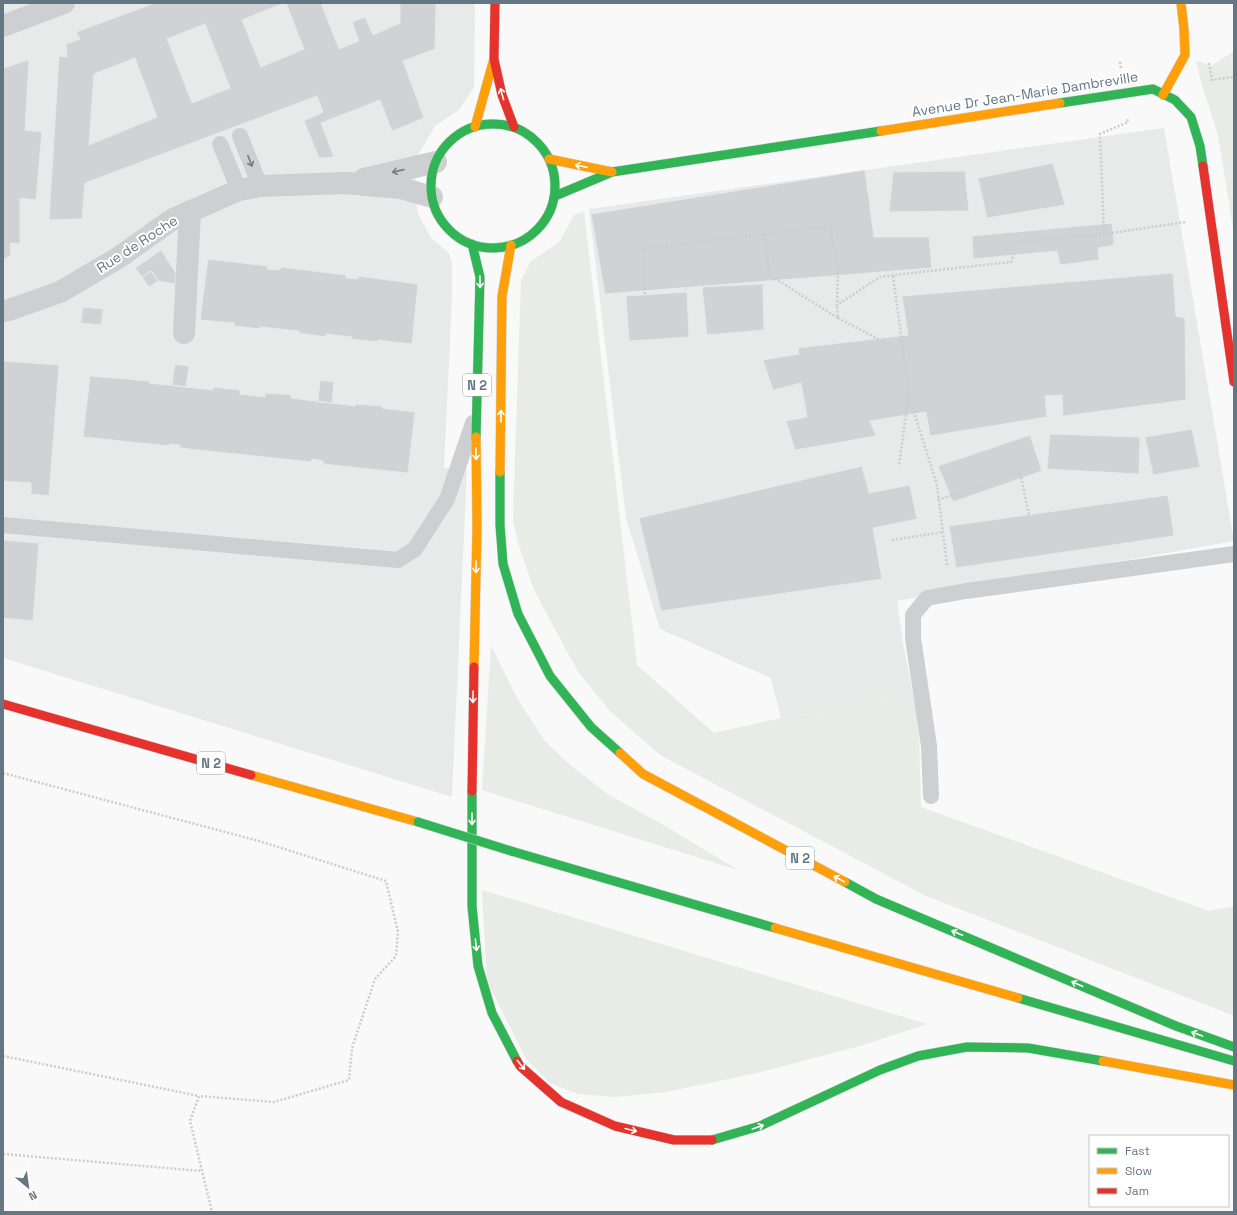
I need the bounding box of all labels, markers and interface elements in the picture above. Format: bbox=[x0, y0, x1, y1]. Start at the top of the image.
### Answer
street label: Avenue Dr Jean-Marie Dambreville bbox=[911, 67, 1139, 121]
one-way arrow bbox=[498, 87, 505, 100]
one-way arrow bbox=[247, 154, 255, 166]
one-way arrow bbox=[575, 161, 588, 169]
one-way arrow bbox=[392, 168, 405, 175]
street label: Rue de Roche bbox=[93, 211, 181, 277]
one-way arrow bbox=[476, 275, 483, 288]
road number: N 2 bbox=[463, 374, 491, 396]
one-way arrow bbox=[497, 410, 505, 423]
one-way arrow bbox=[472, 447, 480, 460]
one-way arrow bbox=[472, 560, 480, 573]
one-way arrow bbox=[470, 690, 477, 703]
road number: N 2 bbox=[197, 752, 225, 774]
one-way arrow bbox=[468, 812, 476, 825]
road number: N 2 bbox=[786, 847, 814, 869]
one-way arrow bbox=[834, 875, 846, 882]
one-way arrow bbox=[952, 929, 964, 937]
one-way arrow bbox=[472, 938, 480, 951]
one-way arrow bbox=[1072, 980, 1084, 987]
one-way arrow bbox=[1192, 1029, 1204, 1037]
one-way arrow bbox=[516, 1060, 525, 1070]
one-way arrow bbox=[751, 1122, 763, 1130]
one-way arrow bbox=[624, 1127, 637, 1134]
legend bbox=[1089, 1135, 1229, 1207]
text: Fast bbox=[1125, 1143, 1150, 1159]
text: Slow bbox=[1125, 1163, 1152, 1179]
north arrow bbox=[8, 1167, 48, 1207]
text: Jam bbox=[1125, 1183, 1149, 1199]
text: N bbox=[26, 1188, 39, 1204]

